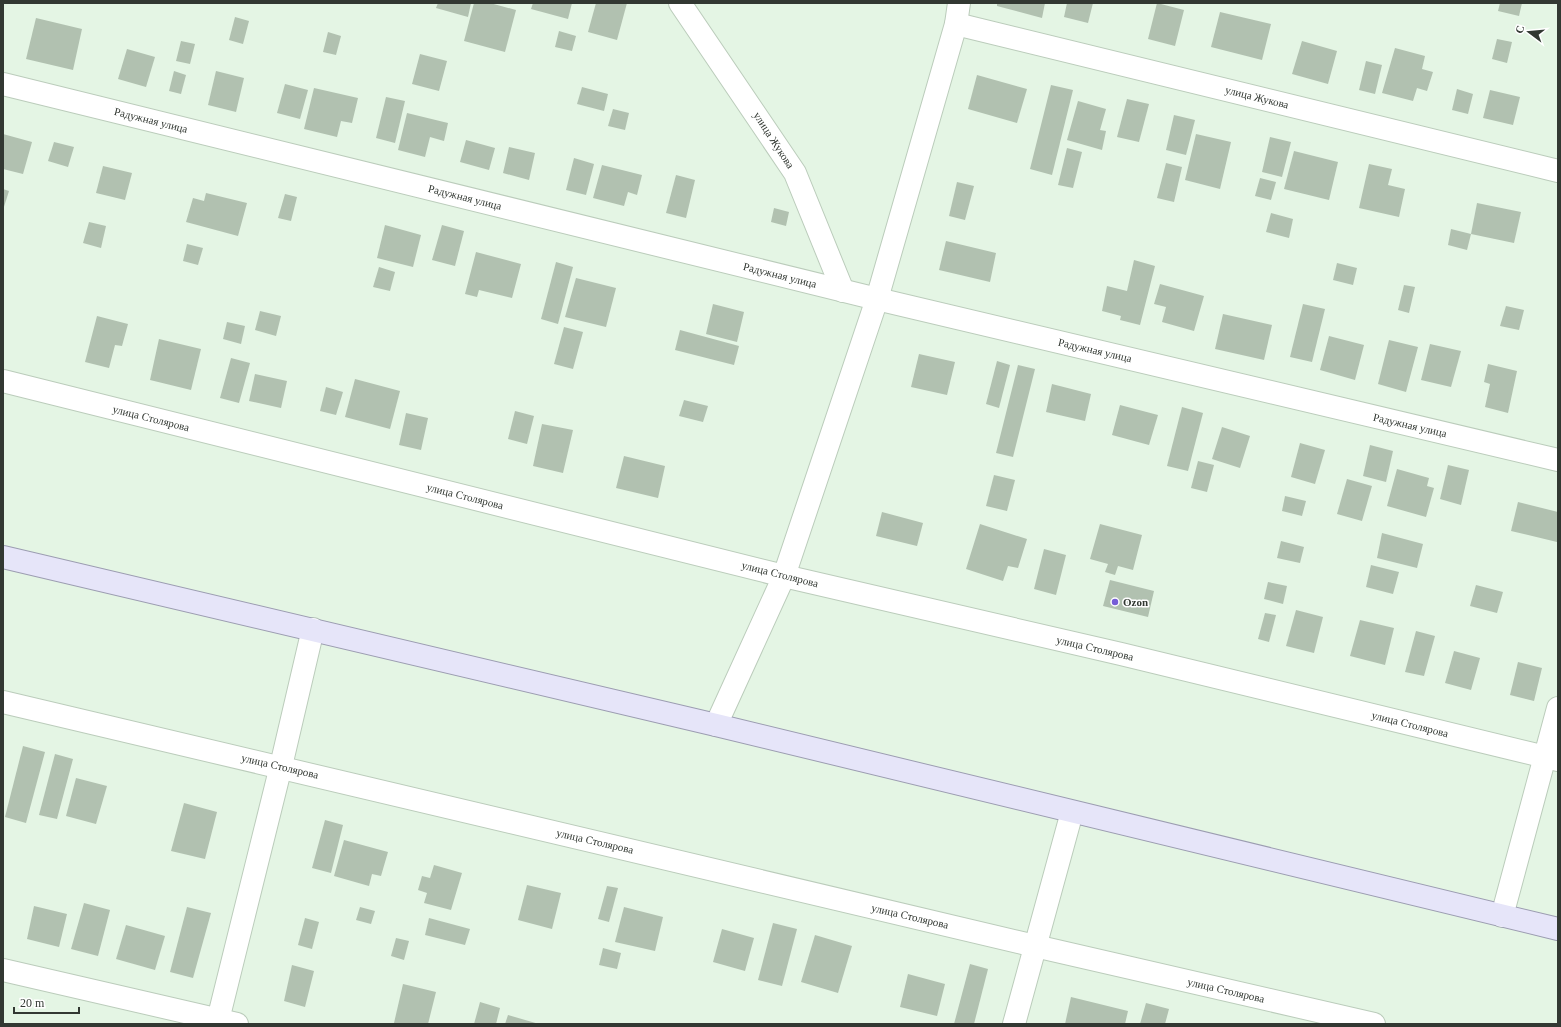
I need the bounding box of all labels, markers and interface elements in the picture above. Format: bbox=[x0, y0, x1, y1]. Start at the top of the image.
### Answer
north arrow bbox=[1509, 12, 1549, 52]
text: С bbox=[1513, 24, 1526, 35]
street label: улица Жукова bbox=[1224, 83, 1290, 111]
street label: Радужная улица bbox=[113, 105, 189, 135]
street label: улица Жукова bbox=[751, 109, 797, 171]
street label: Радужная улица bbox=[427, 182, 503, 212]
street label: Радужная улица bbox=[742, 260, 818, 290]
street label: Радужная улица bbox=[1057, 336, 1133, 364]
street label: улица Столярова bbox=[111, 403, 191, 433]
street label: Радужная улица bbox=[1372, 411, 1448, 439]
street label: улица Столярова bbox=[425, 481, 505, 511]
street label: улица Столярова bbox=[740, 559, 820, 589]
place label: Ozon bbox=[1123, 596, 1148, 608]
marker: Ozon bbox=[1110, 597, 1120, 607]
street label: улица Столярова bbox=[1055, 633, 1135, 663]
street label: улица Столярова bbox=[1370, 709, 1450, 739]
street label: улица Столярова bbox=[240, 751, 320, 781]
street label: улица Столярова bbox=[555, 826, 635, 856]
street label: улица Столярова bbox=[870, 901, 950, 931]
street label: улица Столярова bbox=[1186, 975, 1266, 1005]
scale bar bbox=[14, 989, 79, 1015]
text: 20 m bbox=[20, 996, 45, 1010]

